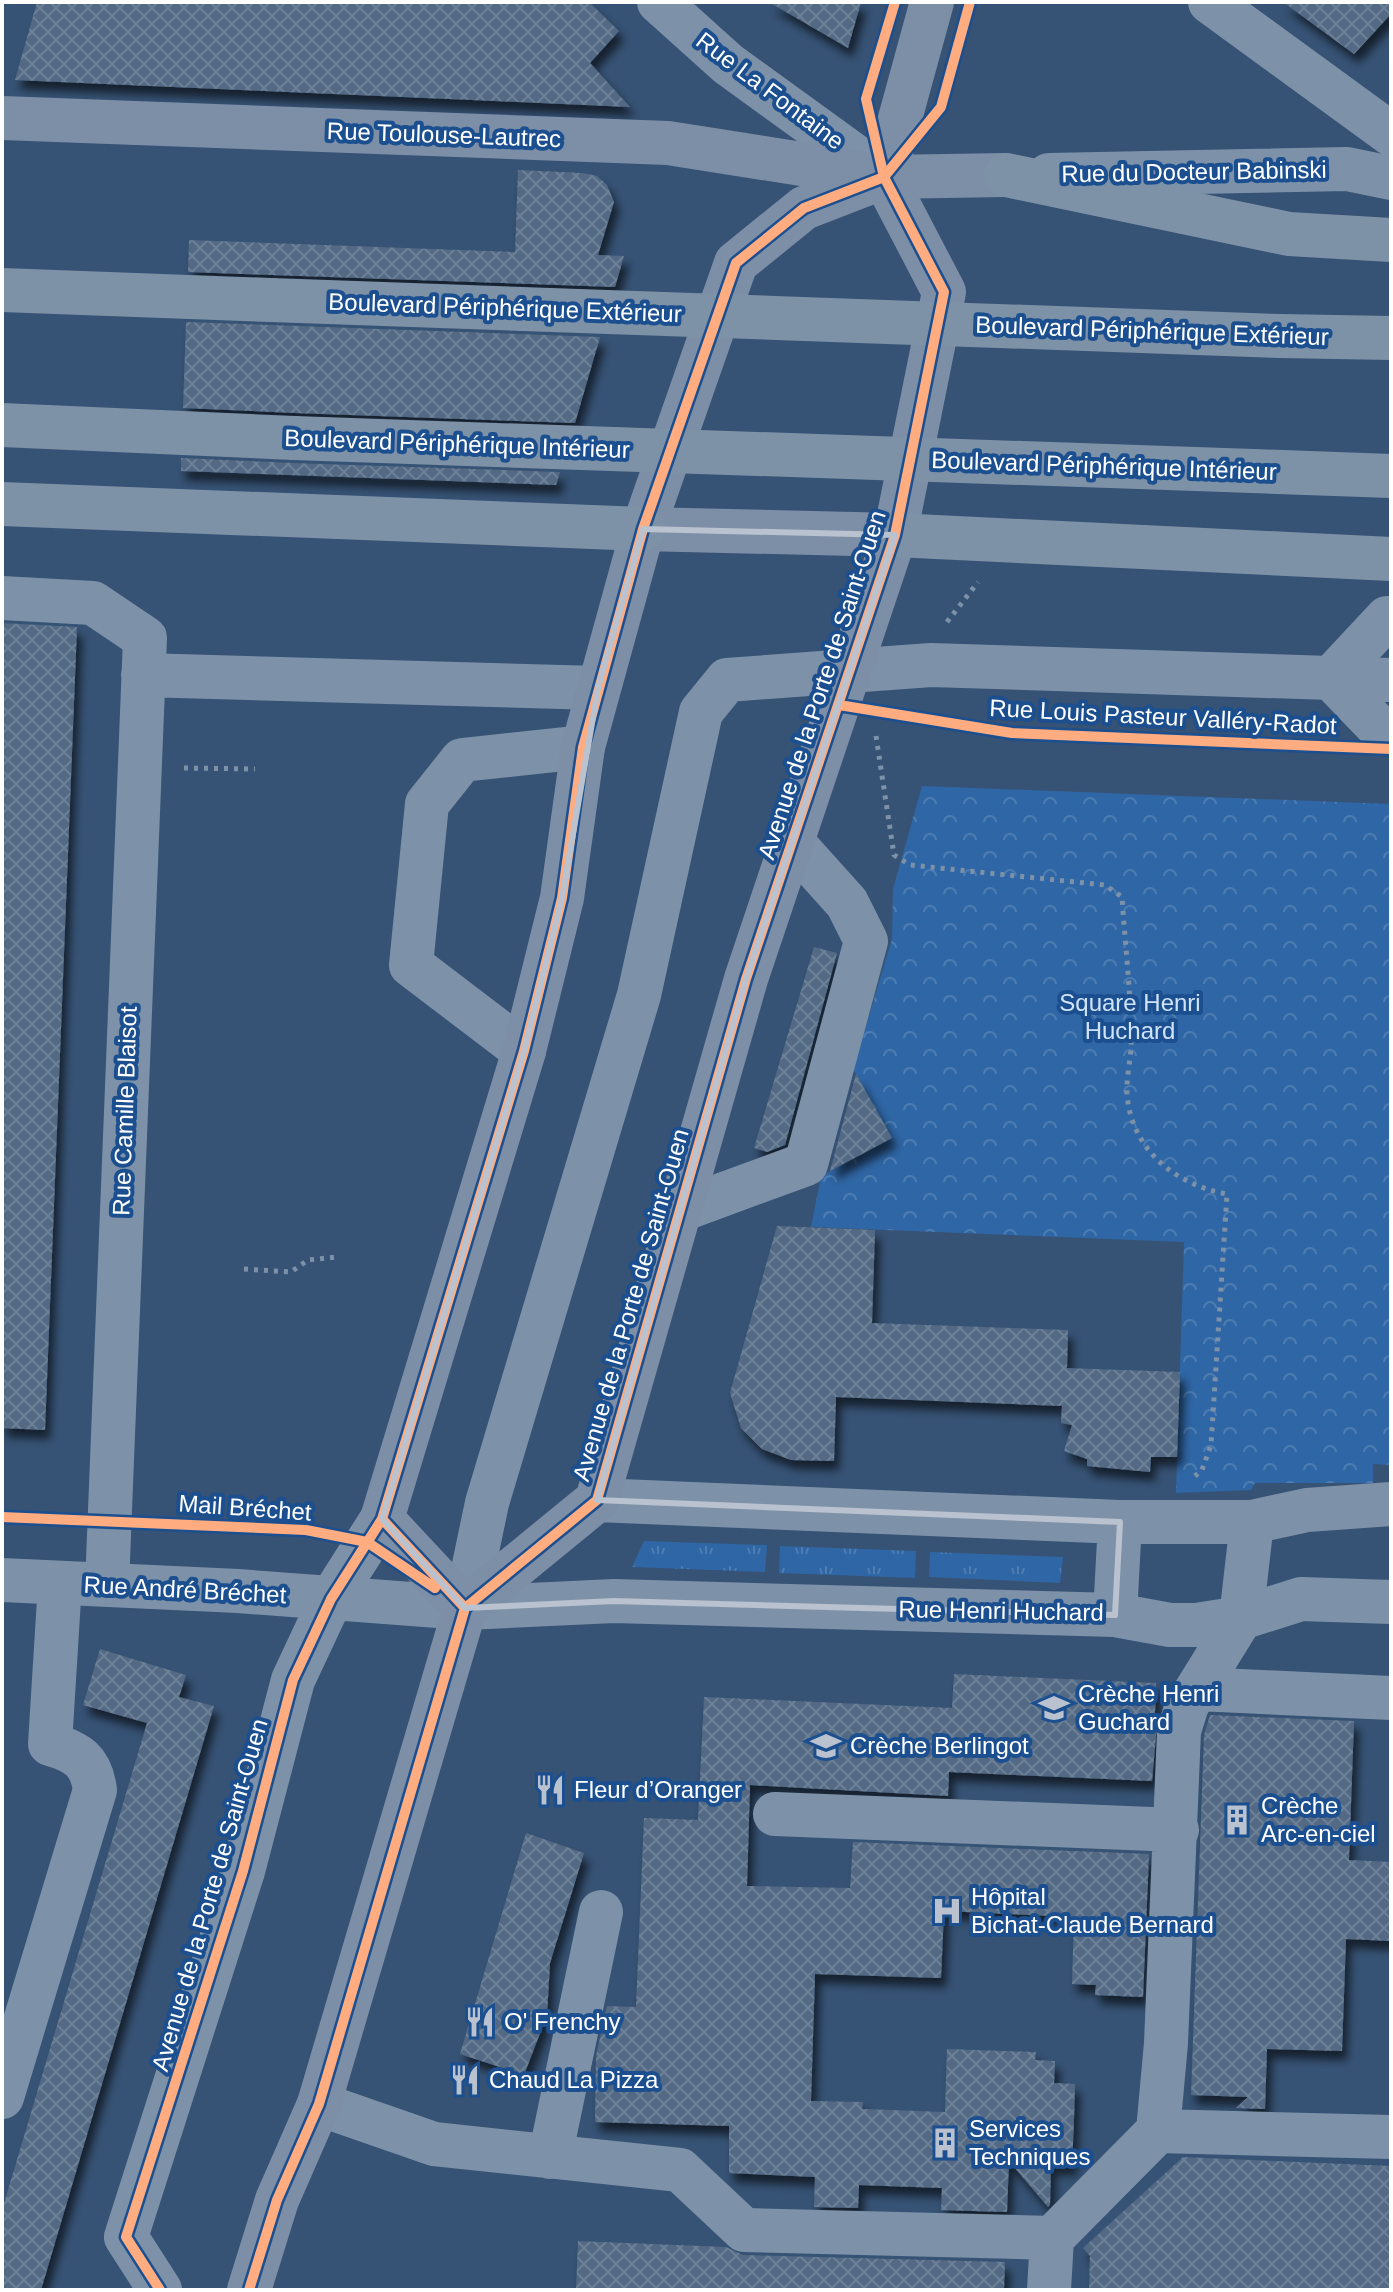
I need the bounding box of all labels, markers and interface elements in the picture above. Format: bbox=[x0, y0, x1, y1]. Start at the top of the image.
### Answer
street label: Rue La Fontaine bbox=[691, 26, 849, 155]
street label: Rue Toulouse-Lautrec bbox=[326, 117, 562, 152]
street label: Rue du Docteur Babinski bbox=[1061, 156, 1327, 187]
street label: Boulevard Périphérique Extérieur bbox=[328, 288, 682, 327]
street label: Boulevard Périphérique Extérieur bbox=[975, 311, 1329, 350]
street label: Boulevard Périphérique Intérieur bbox=[284, 424, 630, 463]
street label: Boulevard Périphérique Intérieur bbox=[931, 446, 1277, 485]
street label: Avenue de la Porte de Saint-Ouen bbox=[752, 507, 891, 863]
street label: Rue Louis Pasteur Valléry-Radot bbox=[989, 694, 1338, 739]
park label: Square Henri Huchard bbox=[1059, 989, 1201, 1044]
street label: Rue Camille Blaisot bbox=[107, 1006, 142, 1216]
street label: Avenue de la Porte de Saint-Ouen bbox=[567, 1126, 694, 1484]
street label: Mail Bréchet bbox=[178, 1489, 313, 1526]
street label: Rue André Bréchet bbox=[83, 1571, 287, 1608]
street label: Rue Henri Huchard bbox=[898, 1595, 1104, 1626]
place label: Crèche Henri Guchard bbox=[1078, 1680, 1219, 1735]
school or university icon: Crèche Henri Guchard bbox=[1037, 1691, 1071, 1725]
street label: Avenue de la Porte de Saint-Ouen bbox=[146, 1716, 273, 2074]
school or university icon: Crèche Berlingot bbox=[809, 1729, 843, 1763]
place label: Crèche Berlingot bbox=[850, 1732, 1029, 1759]
restaurant icon: Fleur d’Oranger bbox=[533, 1773, 567, 1807]
place label: Fleur d’Oranger bbox=[574, 1776, 742, 1803]
place label: Crèche Arc-en-ciel bbox=[1261, 1792, 1376, 1847]
building icon: Crèche Arc-en-ciel bbox=[1220, 1803, 1254, 1837]
place label: Hôpital Bichat-Claude Bernard bbox=[971, 1883, 1214, 1938]
hospital icon: Hôpital Bichat-Claude Bernard bbox=[930, 1894, 964, 1928]
restaurant icon: O' Frenchy bbox=[463, 2005, 497, 2039]
place label: O' Frenchy bbox=[504, 2008, 621, 2035]
restaurant icon: Chaud La Pizza bbox=[448, 2063, 482, 2097]
place label: Chaud La Pizza bbox=[489, 2066, 659, 2093]
place label: Services Techniques bbox=[969, 2115, 1090, 2170]
building icon: Services Techniques bbox=[928, 2126, 962, 2160]

